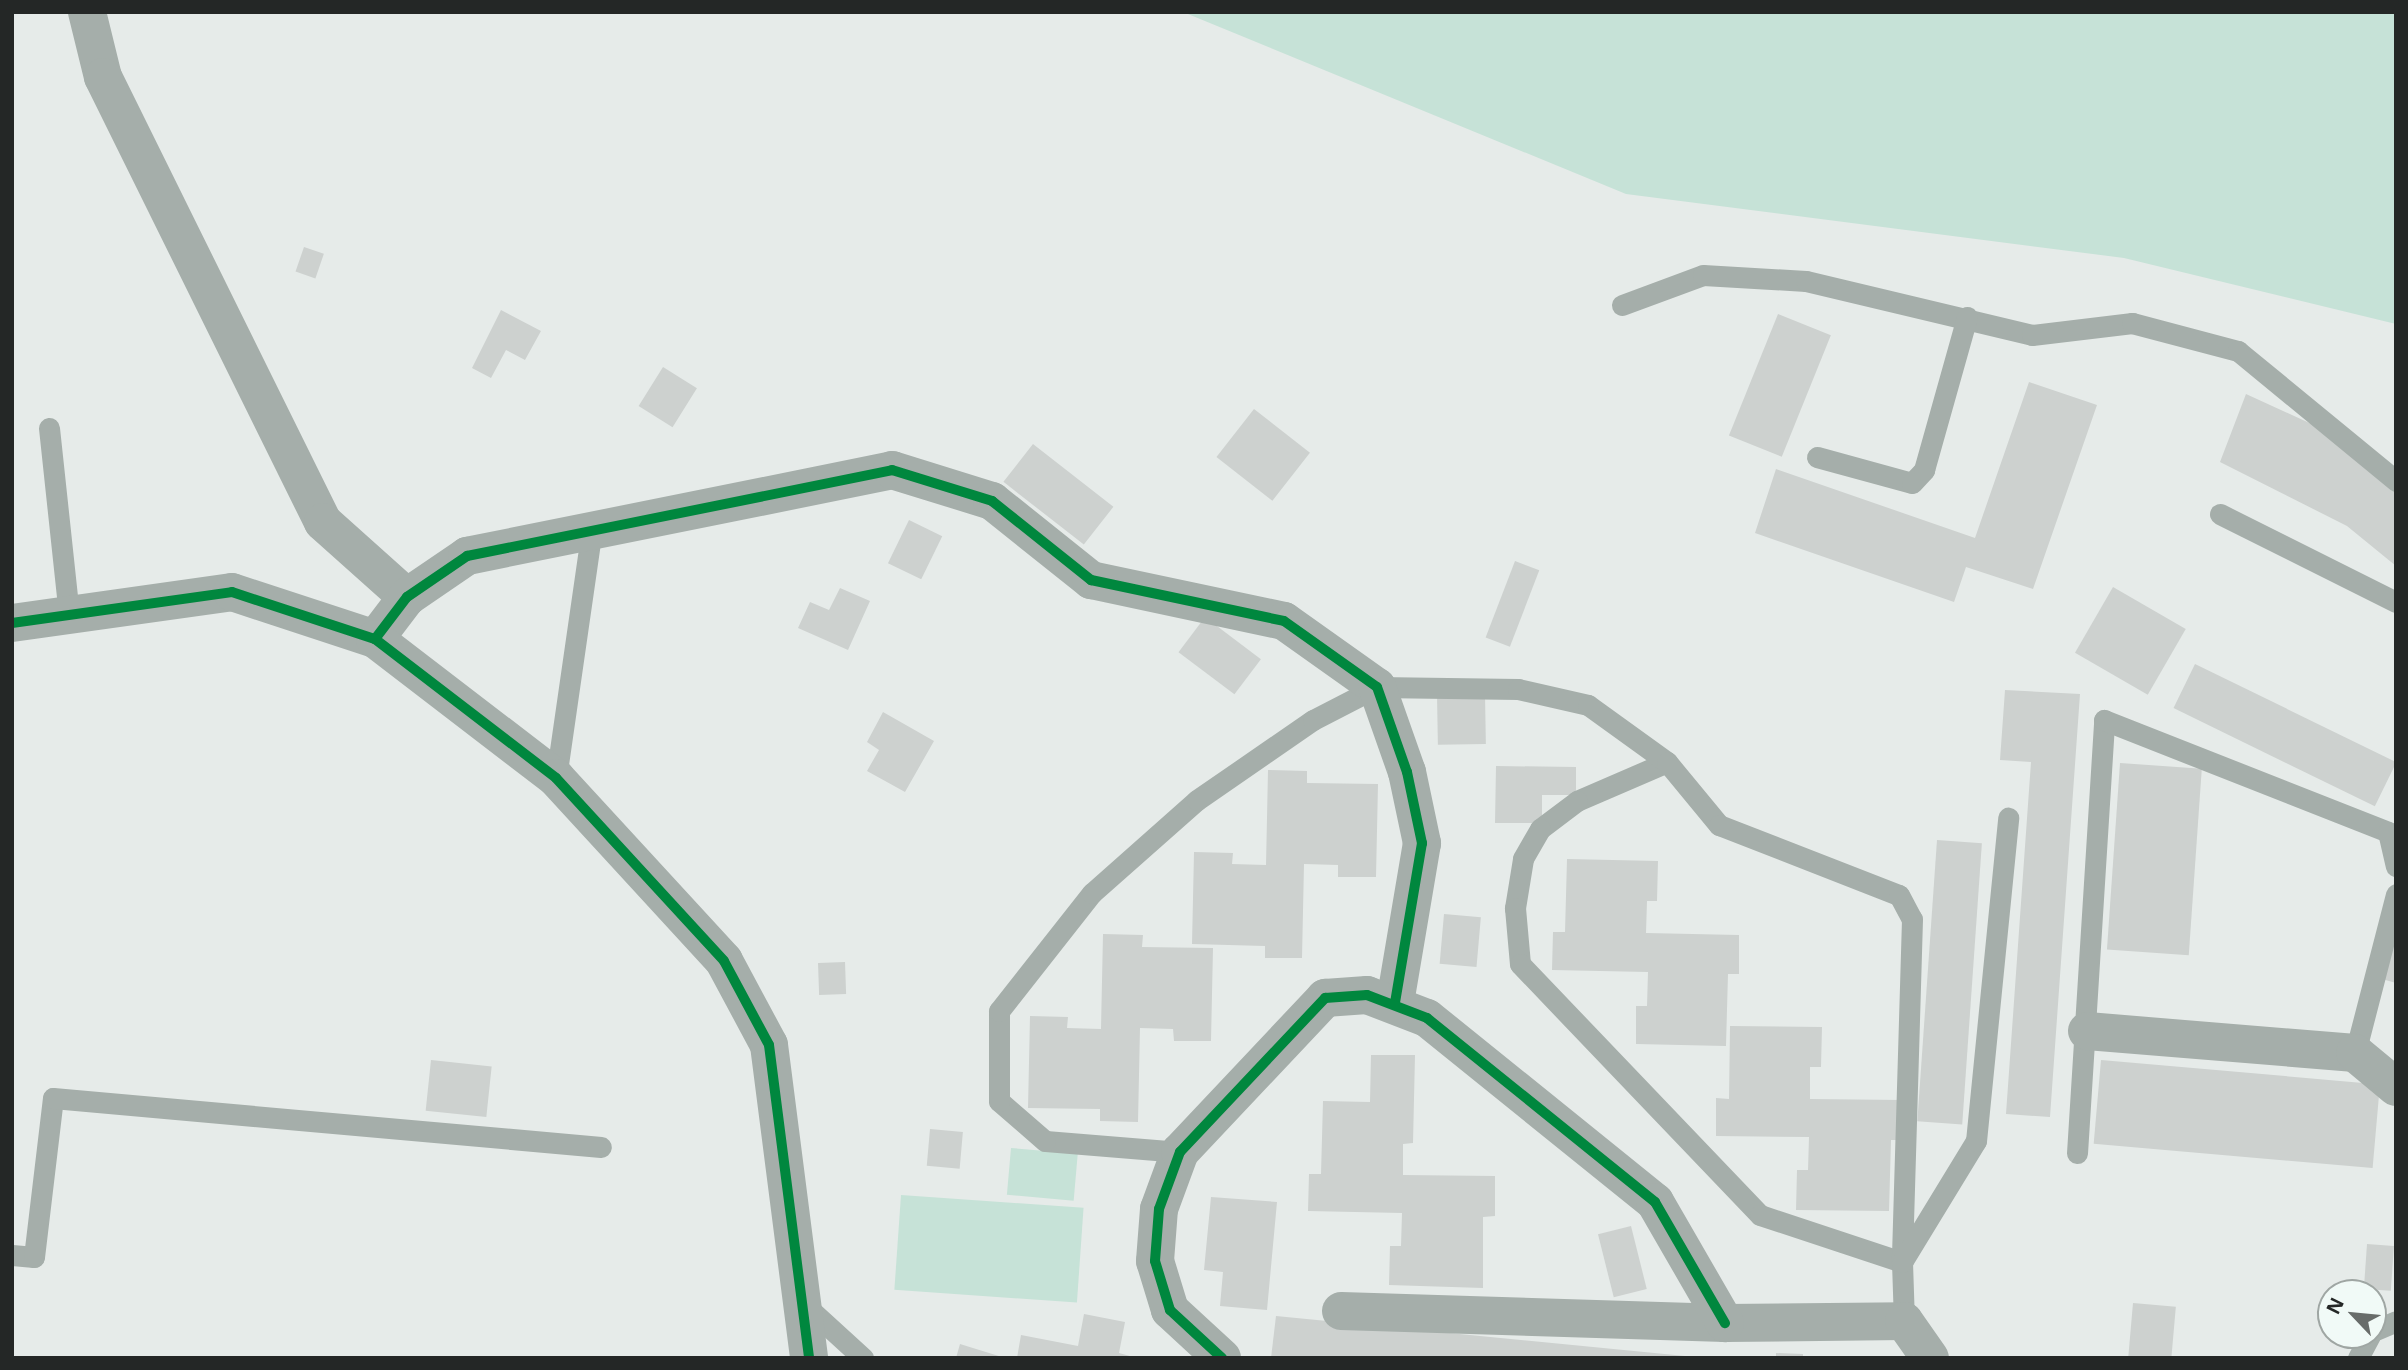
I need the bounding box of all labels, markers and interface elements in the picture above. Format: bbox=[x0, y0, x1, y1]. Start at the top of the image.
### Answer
north arrow bbox=[2317, 1279, 2387, 1349]
text: N bbox=[2320, 1293, 2350, 1318]

